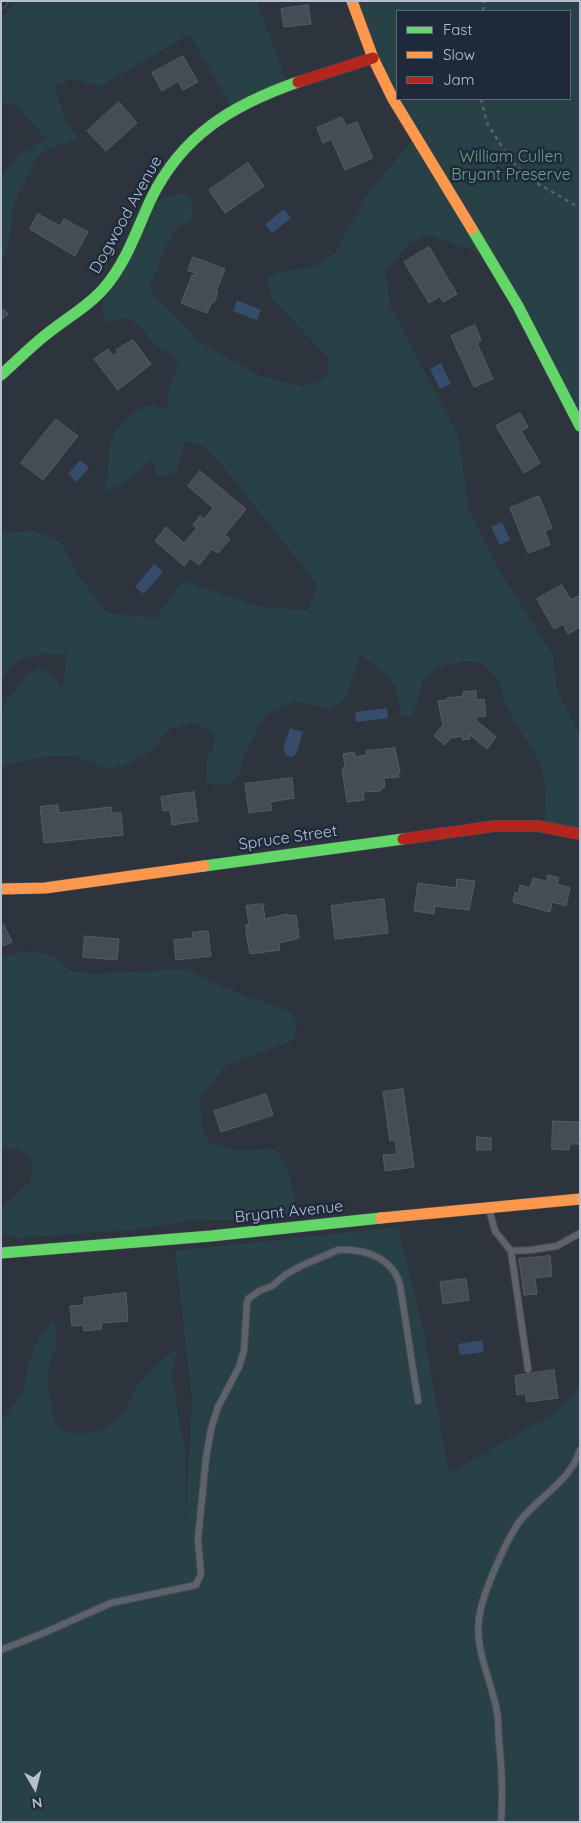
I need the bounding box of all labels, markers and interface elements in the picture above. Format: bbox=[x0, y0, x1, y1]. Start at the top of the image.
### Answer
legend bbox=[396, 10, 571, 100]
text: Fast bbox=[443, 20, 472, 39]
text: Slow bbox=[443, 45, 475, 64]
text: Jam bbox=[443, 70, 474, 89]
park label: William Cullen Bryant Preserve bbox=[451, 147, 571, 185]
street label: Dogwood Avenue bbox=[86, 153, 166, 277]
street label: Spruce Street bbox=[237, 822, 339, 854]
street label: Bryant Avenue bbox=[234, 1197, 344, 1227]
north arrow bbox=[10, 1763, 60, 1813]
text: N bbox=[31, 1793, 43, 1812]

